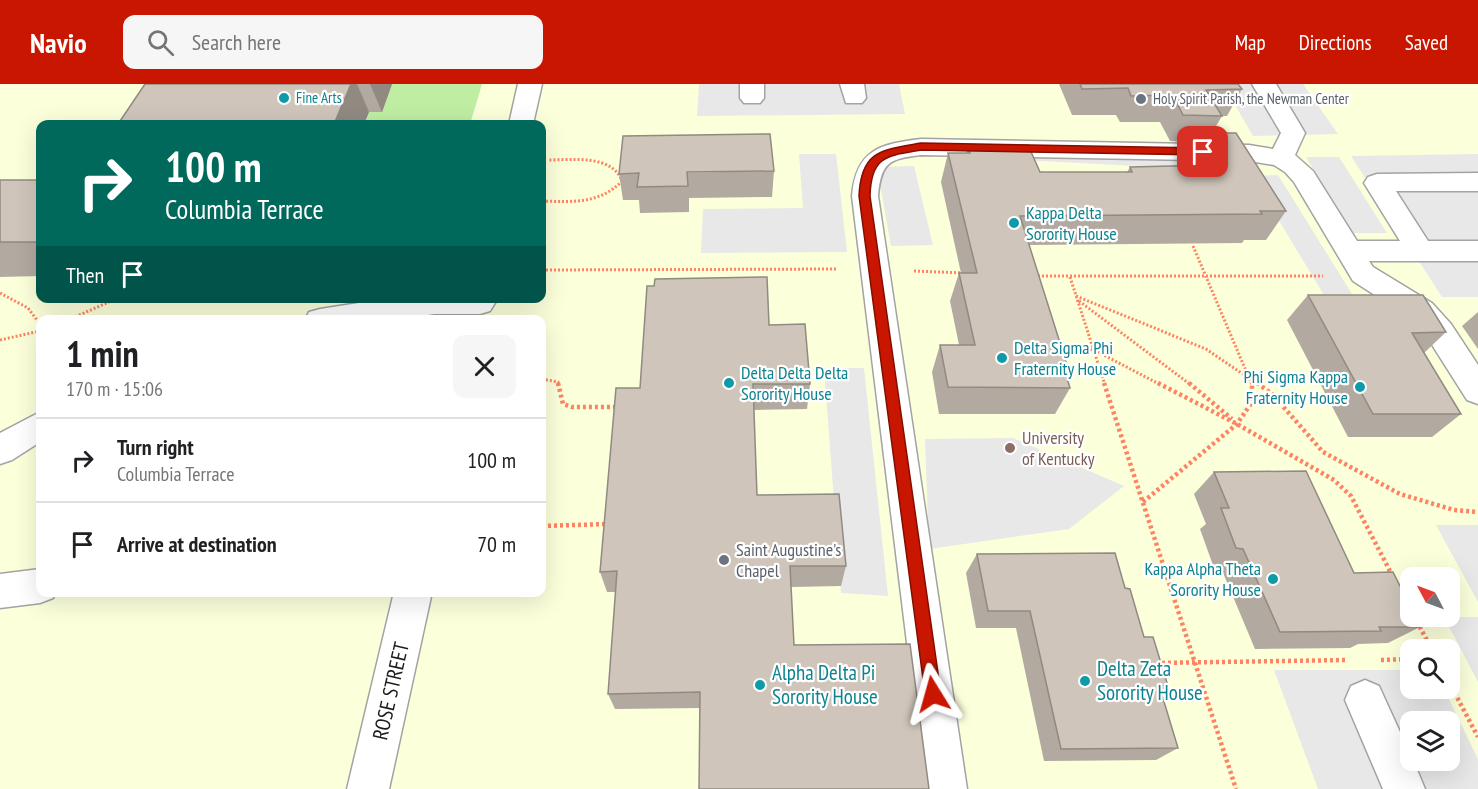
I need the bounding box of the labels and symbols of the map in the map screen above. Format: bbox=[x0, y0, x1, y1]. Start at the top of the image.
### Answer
place label: Fine Arts bbox=[296, 88, 342, 107]
place label: Holy Spirit Parish, the Newman Center bbox=[1153, 89, 1350, 108]
marker: Fine Arts bbox=[277, 91, 291, 105]
marker: Holy Spirit Parish, the Newman Center bbox=[1134, 92, 1148, 106]
pin bbox=[1177, 126, 1228, 177]
place label: Kappa Delta Sorority House bbox=[1026, 201, 1117, 245]
marker: Kappa Delta Sorority House bbox=[1007, 216, 1021, 230]
place label: Delta Sigma Phi Fraternity House bbox=[1014, 336, 1116, 380]
marker: Delta Sigma Phi Fraternity House bbox=[995, 351, 1009, 365]
place label: Delta Delta Delta Sorority House bbox=[741, 361, 848, 405]
place label: Phi Sigma Kappa Fraternity House bbox=[1244, 365, 1348, 409]
marker: Delta Delta Delta Sorority House bbox=[722, 376, 736, 390]
marker: Phi Sigma Kappa Fraternity House bbox=[1353, 380, 1367, 394]
place label: University of Kentucky bbox=[1022, 426, 1095, 470]
marker: University of Kentucky bbox=[1003, 441, 1017, 455]
place label: Saint Augustine's Chapel bbox=[736, 538, 841, 582]
marker: Saint Augustine's Chapel bbox=[717, 553, 731, 567]
place label: Kappa Alpha Theta Sorority House bbox=[1145, 557, 1261, 601]
north arrow bbox=[1400, 567, 1460, 627]
marker: Kappa Alpha Theta Sorority House bbox=[1266, 572, 1280, 586]
street label: ROSE STREET bbox=[366, 639, 415, 742]
place label: Delta Zeta Sorority House bbox=[1097, 655, 1203, 706]
place label: Alpha Delta Pi Sorority House bbox=[772, 659, 878, 710]
position arrow bbox=[901, 662, 965, 726]
marker: Delta Zeta Sorority House bbox=[1078, 674, 1092, 688]
marker: Alpha Delta Pi Sorority House bbox=[753, 678, 767, 692]

